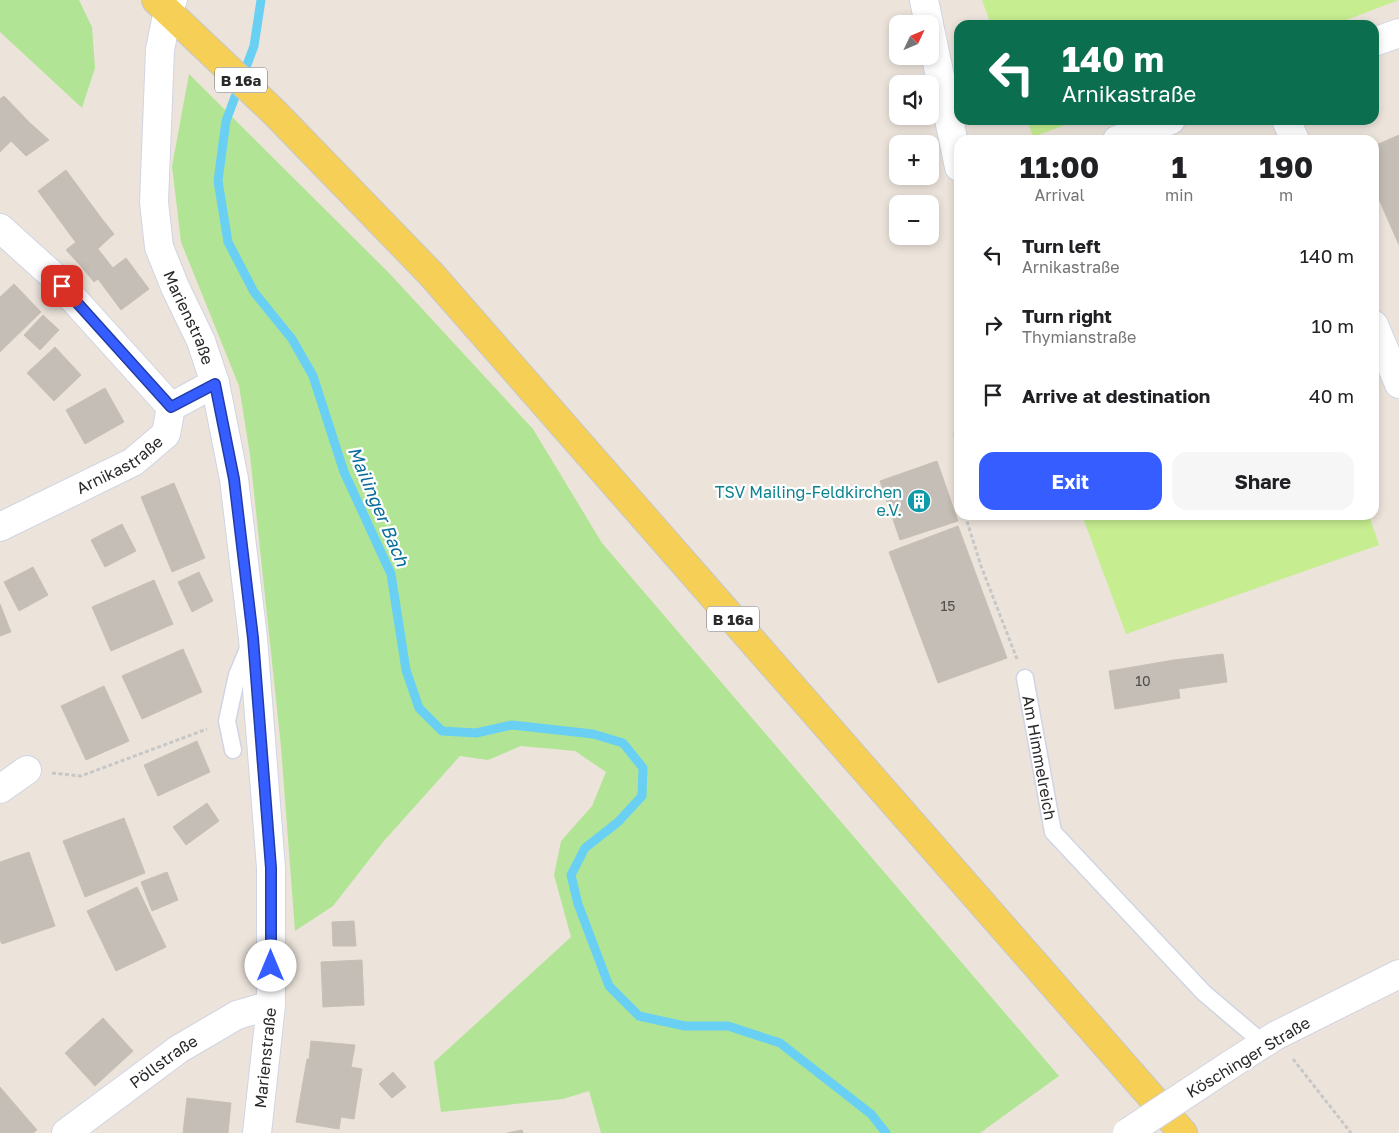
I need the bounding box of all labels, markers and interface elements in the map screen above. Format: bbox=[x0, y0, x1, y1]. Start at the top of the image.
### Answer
north arrow bbox=[889, 15, 939, 65]
map controls bbox=[889, 15, 939, 245]
text: 140 m bbox=[1062, 38, 1164, 80]
icon: left bbox=[979, 40, 1044, 105]
road number: B 16a bbox=[215, 68, 267, 92]
button: sound bbox=[889, 75, 939, 125]
text: Arnikastraße bbox=[1062, 80, 1196, 107]
button: + bbox=[889, 135, 939, 185]
text: 11:00 bbox=[1020, 149, 1099, 185]
text: 1 bbox=[1172, 149, 1187, 185]
text: 190 bbox=[1259, 149, 1313, 185]
text: Arrival bbox=[1034, 185, 1085, 205]
text: min bbox=[1165, 185, 1193, 205]
text: m bbox=[1279, 185, 1293, 205]
button: − bbox=[889, 195, 939, 245]
text: Turn left bbox=[1022, 234, 1101, 257]
icon: left bbox=[979, 241, 1007, 269]
text: 140 m bbox=[1300, 244, 1354, 267]
text: Arnikastraße bbox=[1022, 257, 1120, 277]
pin bbox=[41, 265, 83, 307]
street label: Marienstraße bbox=[159, 268, 218, 367]
icon: arrive bbox=[48, 272, 76, 300]
text: Turn right bbox=[1022, 304, 1112, 327]
icon: right bbox=[979, 311, 1007, 339]
text: 10 m bbox=[1311, 314, 1354, 337]
text: Thymianstraße bbox=[1022, 327, 1136, 347]
icon: arrive bbox=[979, 381, 1007, 409]
text: Arrive at destination bbox=[1022, 384, 1210, 407]
text: 40 m bbox=[1309, 384, 1354, 407]
street label: Arnikastraße bbox=[73, 431, 167, 498]
water label: Mailinger Bach bbox=[344, 443, 415, 570]
button: Exit bbox=[979, 452, 1162, 510]
button: Share bbox=[1172, 452, 1354, 510]
place label: TSV Mailing-Feldkirchen e.V. bbox=[715, 482, 902, 520]
building icon: TSV Mailing-Feldkirchen e.V. bbox=[906, 488, 932, 514]
house number: 15 bbox=[941, 597, 955, 614]
road number: B 16a bbox=[707, 606, 759, 632]
house number: 10 bbox=[1135, 672, 1151, 689]
street label: Am Himmelreich bbox=[1018, 694, 1061, 822]
position arrow bbox=[244, 939, 296, 991]
street label: Marienstraße bbox=[250, 1007, 280, 1109]
street label: Köschinger Straße bbox=[1182, 1012, 1314, 1102]
street label: Pöllstraße bbox=[126, 1030, 201, 1092]

